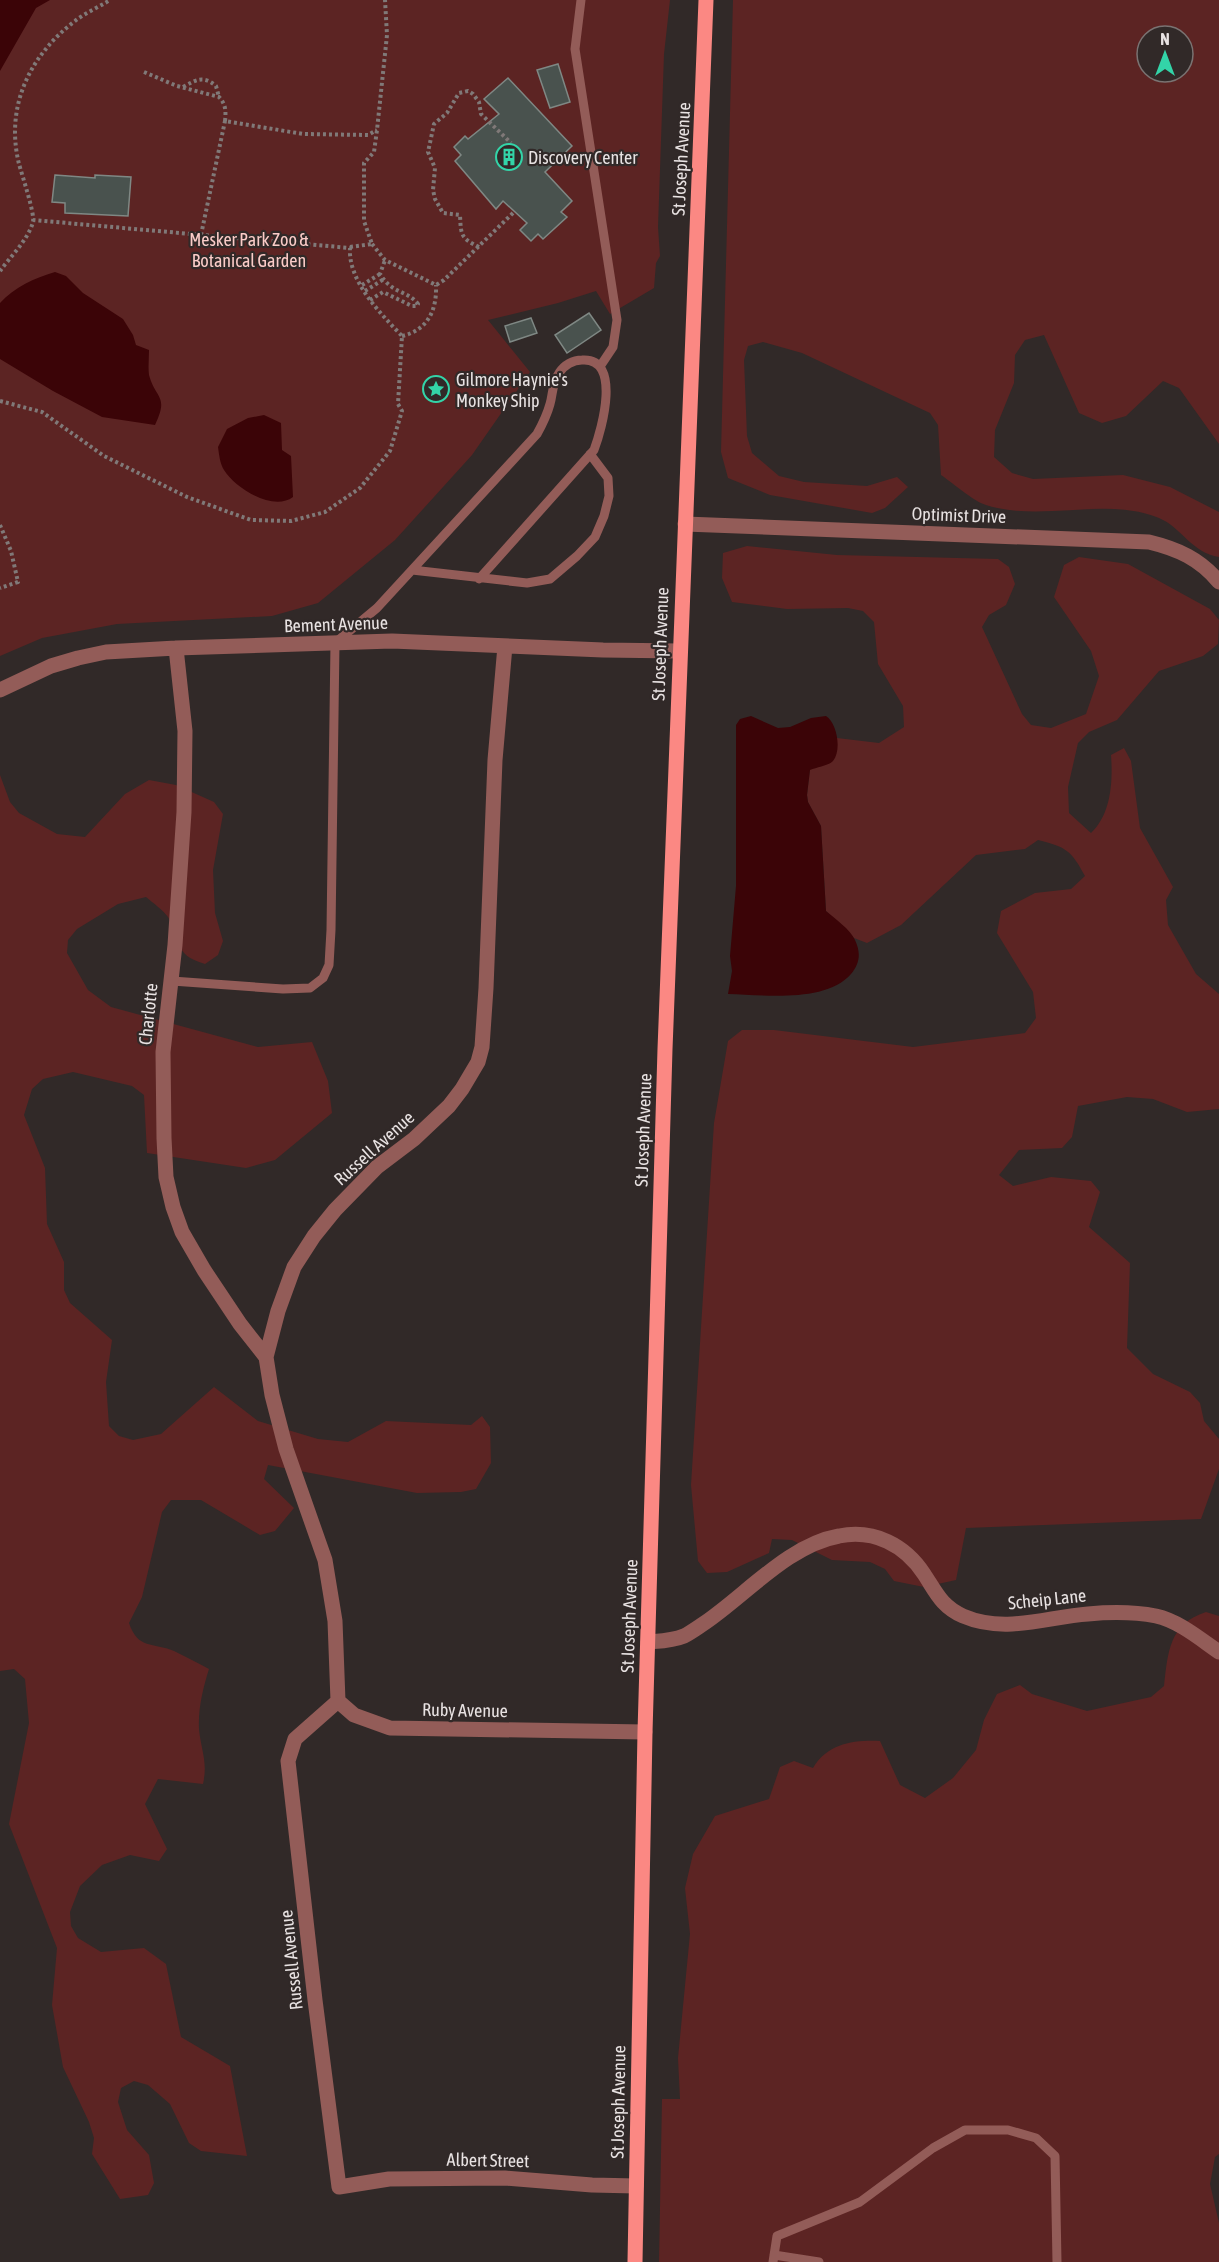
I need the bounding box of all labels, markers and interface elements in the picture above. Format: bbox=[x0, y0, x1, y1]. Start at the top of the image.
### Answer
north arrow bbox=[1135, 24, 1195, 84]
text: N bbox=[1160, 30, 1170, 48]
street label: St Joseph Avenue bbox=[668, 102, 694, 216]
building icon: Discovery Center bbox=[494, 142, 524, 172]
place label: Discovery Center bbox=[528, 147, 638, 168]
park label: Mesker Park Zoo & Botanical Garden bbox=[189, 229, 309, 271]
place label: Gilmore Haynie's Monkey Ship bbox=[456, 369, 568, 411]
place icon: Gilmore Haynie's Monkey Ship bbox=[421, 374, 451, 404]
street label: Optimist Drive bbox=[911, 503, 1007, 527]
street label: St Joseph Avenue bbox=[648, 587, 672, 701]
street label: Bement Avenue bbox=[284, 612, 388, 636]
street label: Charlotte bbox=[134, 982, 162, 1046]
street label: St Joseph Avenue bbox=[631, 1073, 655, 1187]
street label: Russell Avenue bbox=[330, 1107, 418, 1189]
street label: St Joseph Avenue bbox=[617, 1559, 641, 1673]
street label: Scheip Lane bbox=[1007, 1584, 1087, 1614]
street label: Ruby Avenue bbox=[422, 1699, 508, 1721]
street label: Russell Avenue bbox=[275, 1909, 307, 2011]
street label: St Joseph Avenue bbox=[607, 2045, 629, 2159]
street label: Albert Street bbox=[447, 2149, 529, 2171]

